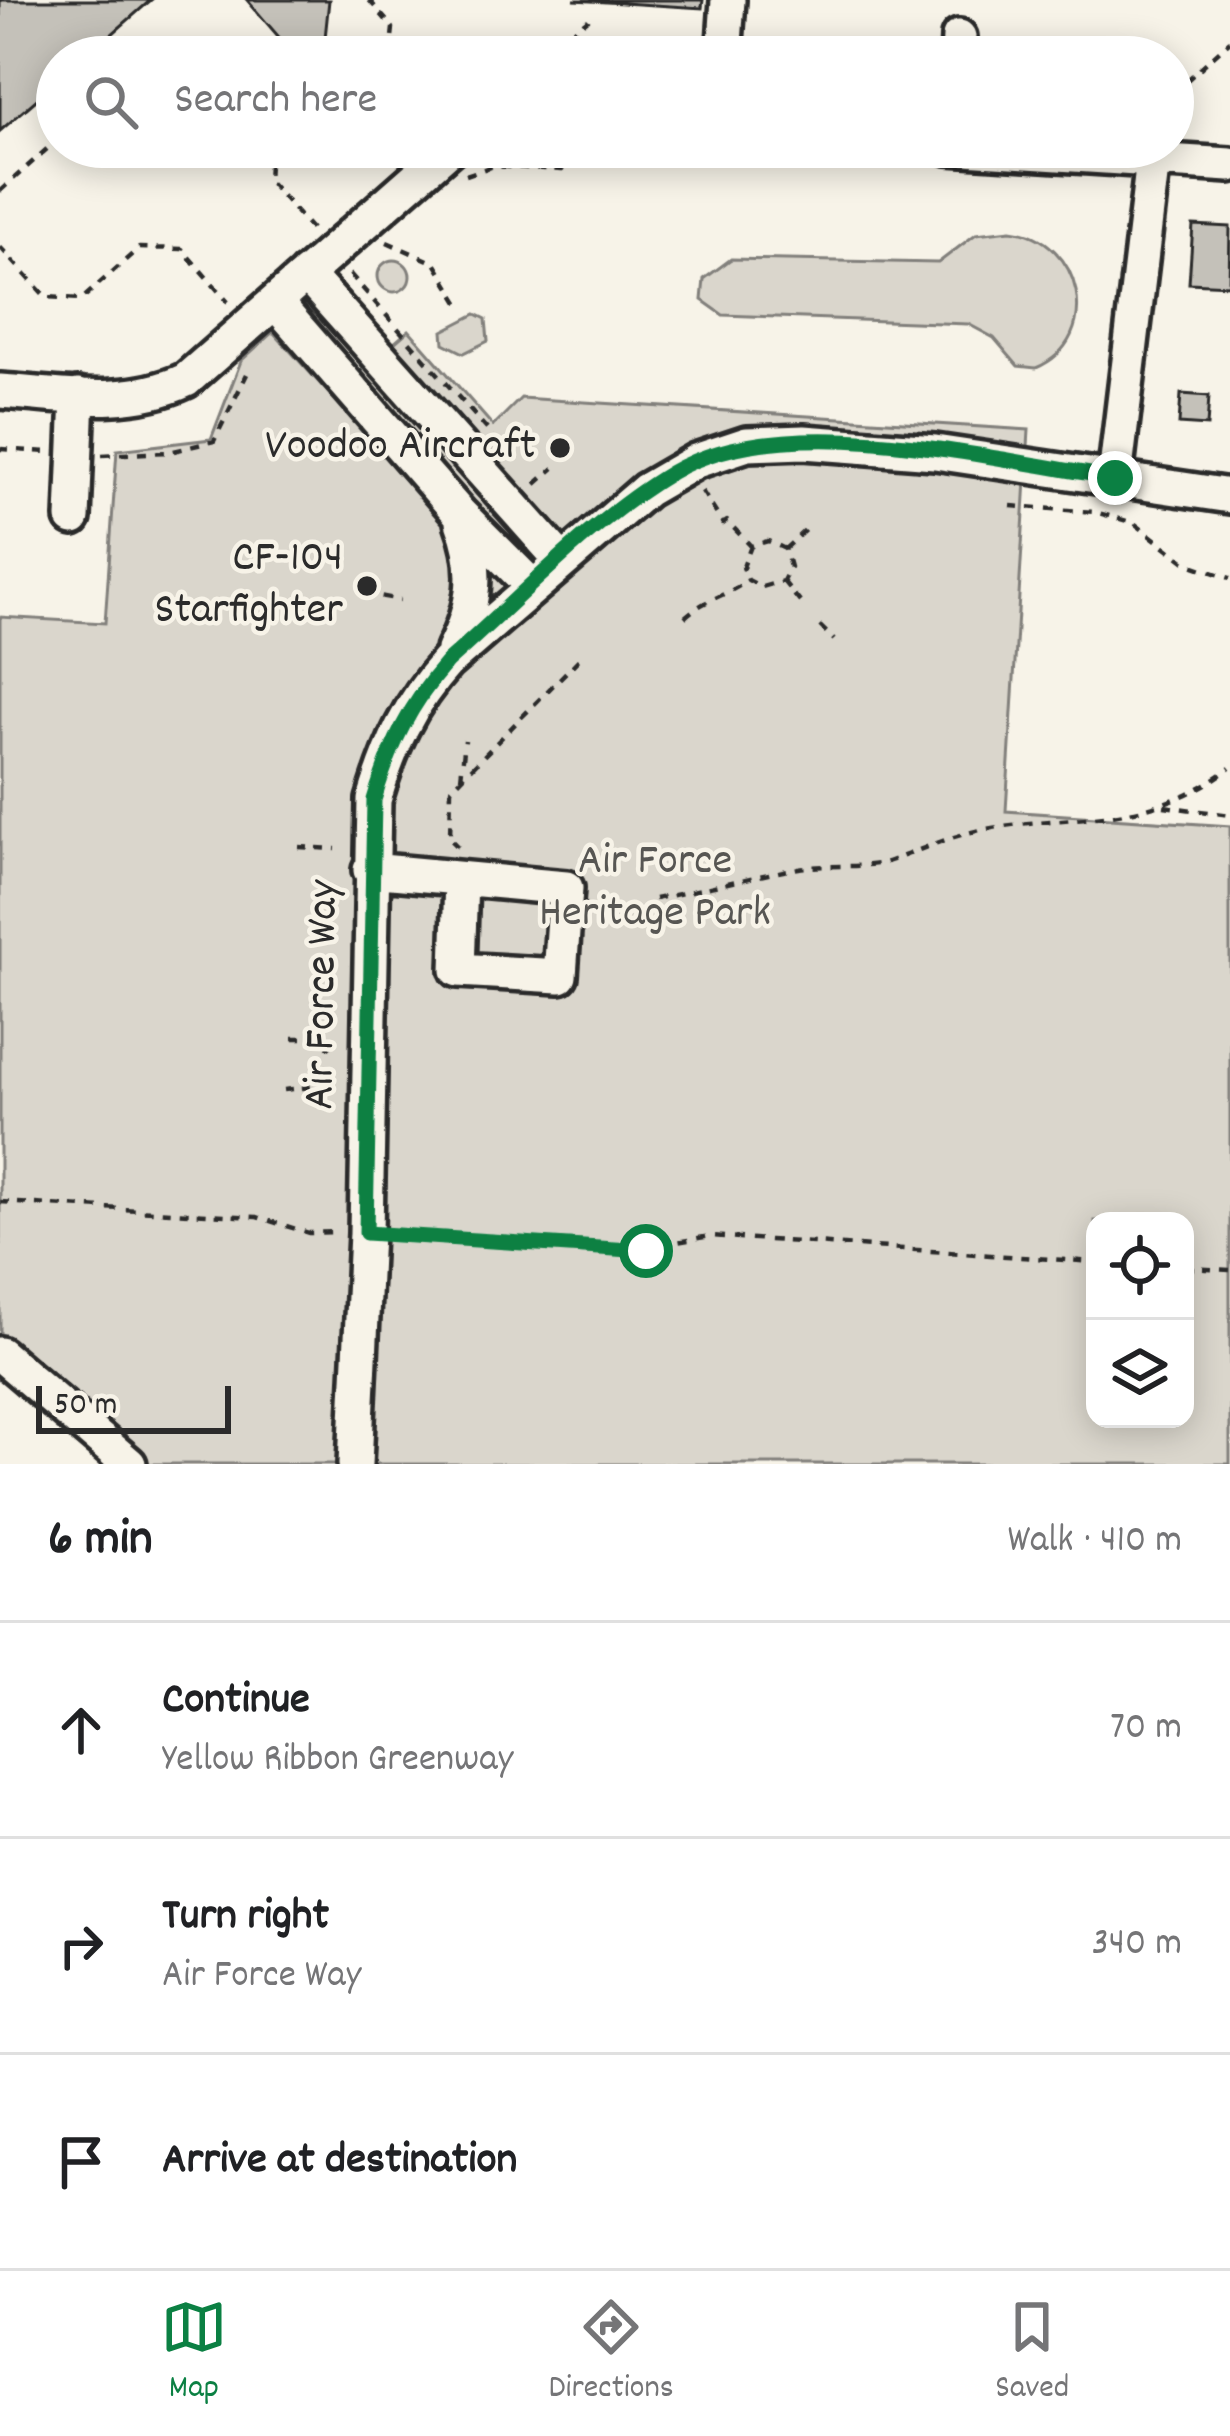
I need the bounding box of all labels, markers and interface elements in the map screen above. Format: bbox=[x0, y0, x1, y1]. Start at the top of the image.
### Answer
search box bbox=[36, 36, 1194, 168]
icon: search bbox=[78, 69, 144, 135]
text: Search here bbox=[174, 70, 377, 134]
place label: Voodoo Aircraft bbox=[265, 416, 536, 480]
marker: Voodoo Aircraft bbox=[547, 435, 573, 461]
route end bbox=[1088, 451, 1142, 505]
place label: CF-104 Starfighter bbox=[155, 528, 343, 644]
marker: CF-104 Starfighter bbox=[354, 573, 380, 599]
park label: Air Force Heritage Park bbox=[539, 831, 771, 947]
street label: Air Force Way bbox=[290, 879, 358, 1111]
map controls bbox=[1086, 1212, 1194, 1428]
button: locate bbox=[1086, 1212, 1194, 1320]
route start bbox=[619, 1224, 673, 1278]
button: layers bbox=[1086, 1320, 1194, 1428]
scale bar bbox=[36, 1380, 231, 1433]
text: 50 m bbox=[54, 1383, 118, 1430]
text: 6 min bbox=[48, 1506, 153, 1578]
text: Walk · 410 m bbox=[1008, 1515, 1182, 1570]
text: Continue bbox=[162, 1670, 310, 1734]
icon: ahead bbox=[48, 1697, 114, 1763]
text: 70 m bbox=[1110, 1702, 1182, 1757]
text: Yellow Ribbon Greenway bbox=[162, 1734, 513, 1789]
text: Turn right bbox=[162, 1886, 329, 1950]
icon: right bbox=[48, 1913, 114, 1979]
text: 340 m bbox=[1092, 1918, 1182, 1973]
text: Air Force Way bbox=[162, 1950, 361, 2005]
icon: arrive bbox=[48, 2129, 114, 2195]
text: Arrive at destination bbox=[162, 2130, 517, 2194]
tab: Map bbox=[161, 2294, 227, 2413]
tab: Directions bbox=[549, 2294, 674, 2413]
tab: Saved bbox=[995, 2294, 1069, 2413]

